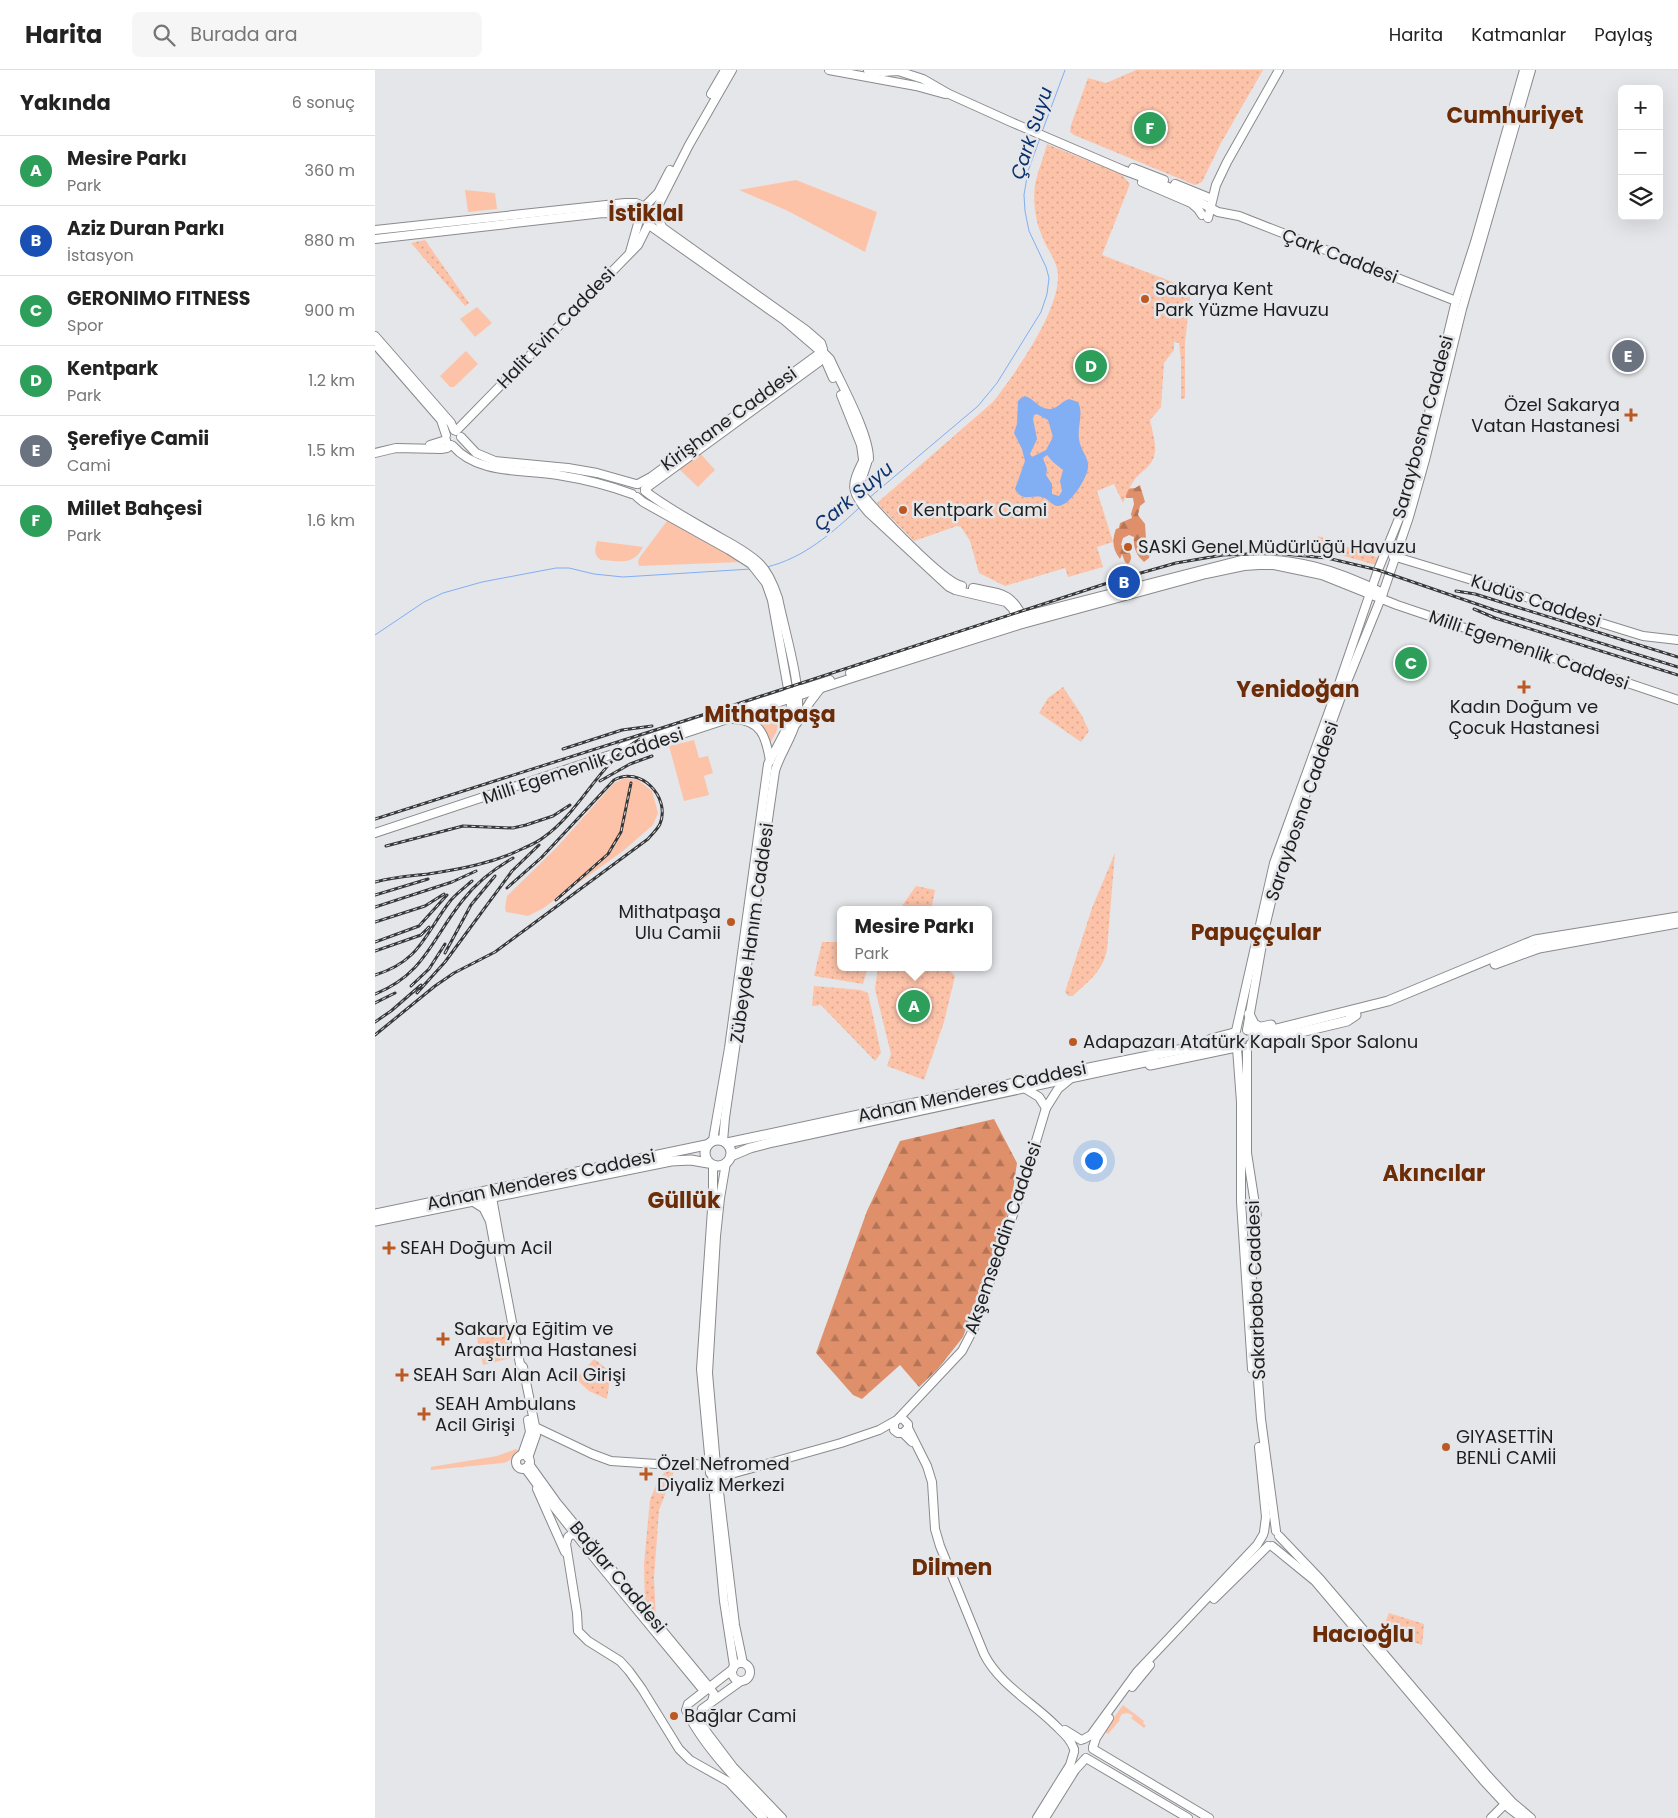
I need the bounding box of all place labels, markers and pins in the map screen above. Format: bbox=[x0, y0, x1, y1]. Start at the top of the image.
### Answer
pin: F bbox=[1134, 109, 1166, 147]
place label: Sakarya Kent Park Yüzme Havuzu bbox=[1155, 276, 1329, 322]
marker: Sakarya Kent Park Yüzme Havuzu bbox=[1139, 293, 1151, 305]
pin: E bbox=[1612, 337, 1644, 375]
pin: D bbox=[1075, 347, 1107, 385]
place label: Özel Sakarya Vatan Hastanesi bbox=[1471, 392, 1620, 438]
marker: Özel Sakarya Vatan Hastanesi bbox=[1624, 408, 1638, 422]
place label: Kentpark Cami bbox=[913, 497, 1047, 522]
marker: Kentpark Cami bbox=[897, 504, 909, 516]
place label: SASKİ Genel Müdürlüğü Havuzu bbox=[1138, 534, 1416, 559]
marker: SASKİ Genel Müdürlüğü Havuzu bbox=[1122, 541, 1134, 553]
pin: B bbox=[1108, 563, 1140, 601]
pin: C bbox=[1395, 644, 1427, 682]
marker: Kadın Doğum ve Çocuk Hastanesi bbox=[1517, 680, 1531, 694]
place label: Kadın Doğum ve Çocuk Hastanesi bbox=[1448, 694, 1600, 740]
place label: Mithatpaşa Ulu Camii bbox=[618, 899, 721, 945]
marker: Mithatpaşa Ulu Camii bbox=[725, 916, 737, 928]
pin: A bbox=[898, 987, 930, 1025]
place label: Adapazarı Atatürk Kapalı Spor Salonu bbox=[1083, 1029, 1418, 1054]
marker: Adapazarı Atatürk Kapalı Spor Salonu bbox=[1067, 1036, 1079, 1048]
place label: SEAH Doğum Acil bbox=[400, 1235, 552, 1260]
marker: SEAH Doğum Acil bbox=[382, 1241, 396, 1255]
place label: Sakarya Eğitim ve Araştırma Hastanesi bbox=[454, 1316, 637, 1362]
marker: Sakarya Eğitim ve Araştırma Hastanesi bbox=[436, 1332, 450, 1346]
place label: SEAH Sarı Alan Acil Girişi bbox=[413, 1362, 626, 1387]
marker: SEAH Sarı Alan Acil Girişi bbox=[395, 1368, 409, 1382]
place label: SEAH Ambulans Acil Girişi bbox=[435, 1391, 576, 1437]
marker: SEAH Ambulans Acil Girişi bbox=[417, 1407, 431, 1421]
place label: GIYASETTİN BENLİ CAMİİ bbox=[1456, 1424, 1556, 1470]
marker: GIYASETTİN BENLİ CAMİİ bbox=[1440, 1441, 1452, 1453]
place label: Özel Nefromed Diyaliz Merkezi bbox=[657, 1451, 790, 1497]
marker: Özel Nefromed Diyaliz Merkezi bbox=[639, 1467, 653, 1481]
place label: Bağlar Cami bbox=[684, 1703, 797, 1728]
marker: Bağlar Cami bbox=[668, 1710, 680, 1722]

